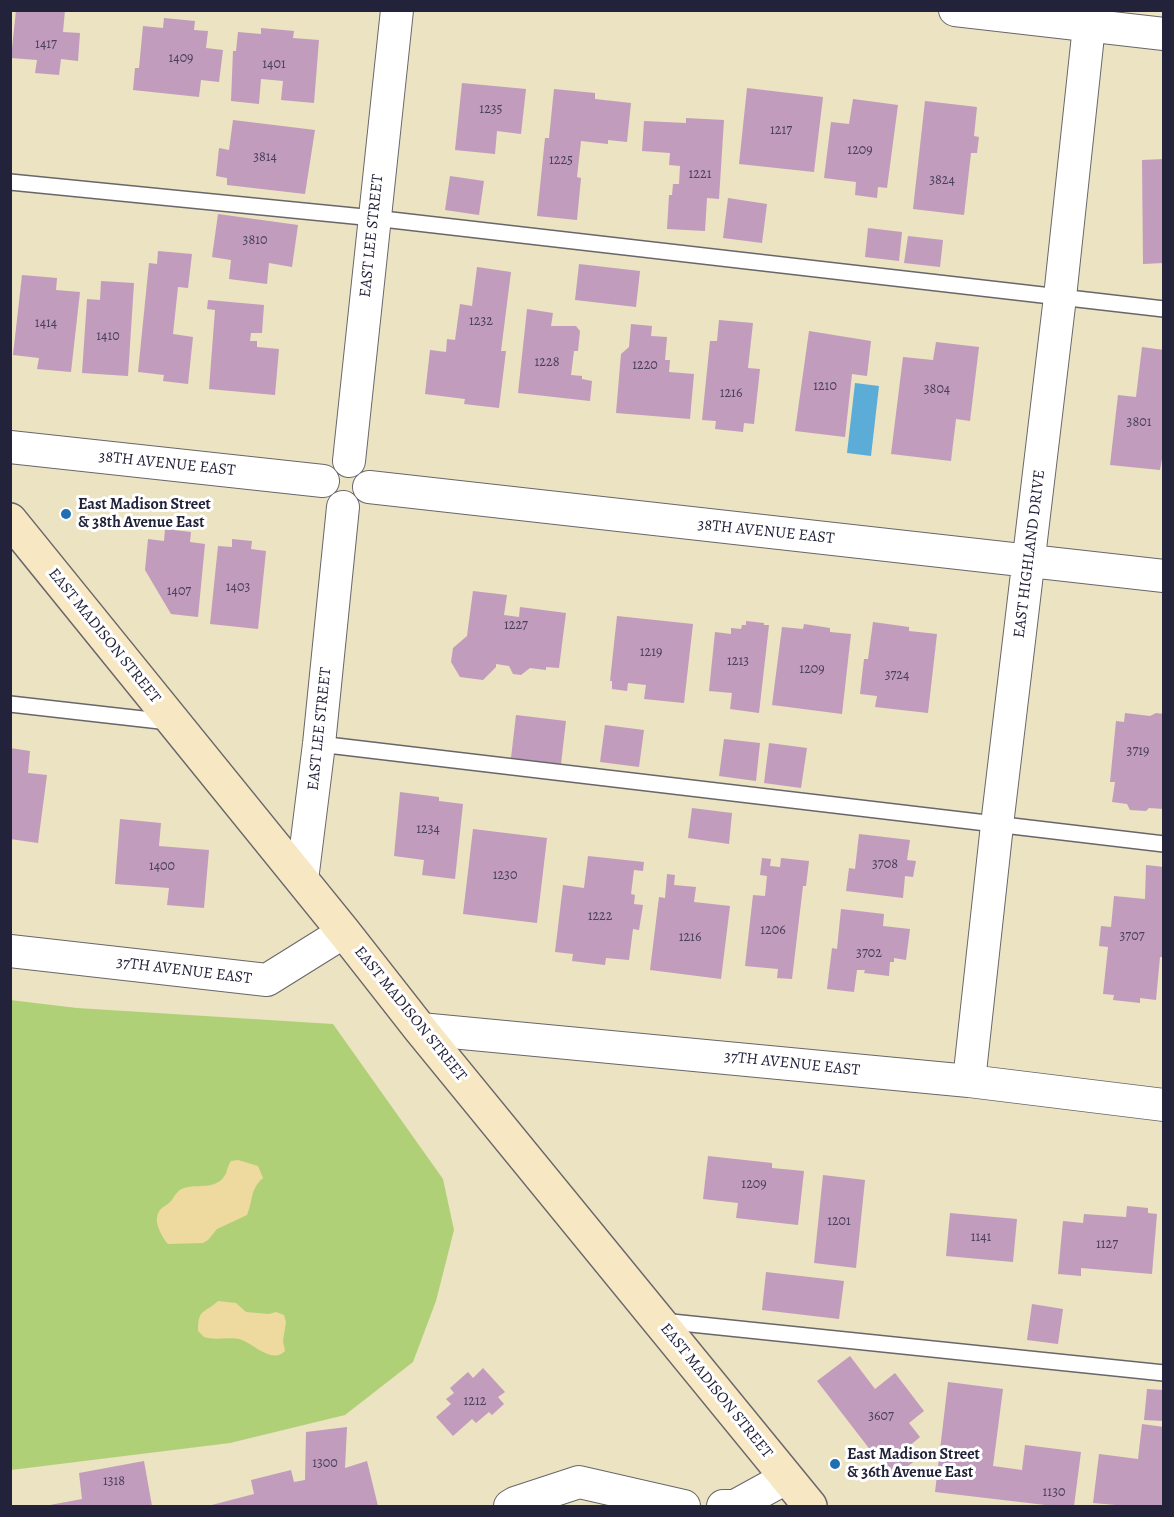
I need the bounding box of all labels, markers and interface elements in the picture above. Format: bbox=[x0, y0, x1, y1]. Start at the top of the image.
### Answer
house number: 1417 bbox=[35, 37, 57, 53]
house number: 1409 bbox=[169, 51, 193, 67]
house number: 1401 bbox=[262, 57, 286, 73]
house number: 1235 bbox=[479, 102, 503, 118]
house number: 1217 bbox=[770, 123, 792, 139]
house number: 1209 bbox=[847, 143, 873, 159]
house number: 3814 bbox=[253, 150, 277, 166]
house number: 1225 bbox=[549, 153, 573, 169]
house number: 1221 bbox=[689, 167, 711, 183]
street label: EAST LEE STREET bbox=[356, 173, 388, 299]
house number: 3824 bbox=[929, 173, 955, 189]
house number: 3810 bbox=[243, 233, 267, 249]
house number: 1232 bbox=[469, 314, 493, 330]
house number: 1414 bbox=[35, 316, 57, 332]
house number: 1410 bbox=[96, 329, 120, 345]
house number: 1228 bbox=[535, 355, 559, 371]
house number: 1220 bbox=[632, 358, 658, 374]
house number: 1210 bbox=[813, 379, 837, 395]
house number: 3804 bbox=[924, 382, 950, 398]
house number: 1216 bbox=[720, 386, 742, 402]
house number: 3801 bbox=[1127, 415, 1151, 431]
street label: 38TH AVENUE EAST bbox=[98, 447, 236, 481]
street label: EAST HIGHLAND DRIVE bbox=[1010, 469, 1050, 639]
place label: East Madison Street & 38th Avenue East bbox=[78, 495, 211, 533]
marker: East Madison Street & 38th Avenue East bbox=[59, 507, 73, 521]
street label: 38TH AVENUE EAST bbox=[697, 515, 835, 549]
street label: EAST MADISON STREET bbox=[44, 565, 164, 707]
house number: 1403 bbox=[226, 580, 250, 596]
house number: 1407 bbox=[167, 584, 191, 600]
house number: 1227 bbox=[504, 618, 528, 634]
house number: 1219 bbox=[640, 645, 662, 661]
house number: 1213 bbox=[727, 654, 749, 670]
house number: 1209 bbox=[799, 662, 825, 678]
street label: EAST LEE STREET bbox=[304, 666, 336, 792]
house number: 3724 bbox=[885, 668, 909, 684]
house number: 3719 bbox=[1127, 744, 1149, 760]
house number: 1234 bbox=[416, 822, 440, 838]
house number: 3708 bbox=[872, 857, 898, 873]
house number: 1400 bbox=[149, 859, 175, 875]
house number: 1230 bbox=[493, 868, 517, 884]
house number: 1222 bbox=[588, 909, 612, 925]
house number: 1206 bbox=[760, 923, 786, 939]
house number: 3707 bbox=[1119, 929, 1145, 945]
house number: 1216 bbox=[679, 930, 701, 946]
street label: EAST MADISON STREET bbox=[350, 943, 470, 1085]
house number: 3702 bbox=[856, 946, 882, 962]
street label: 37TH AVENUE EAST bbox=[115, 953, 253, 989]
street label: 37TH AVENUE EAST bbox=[723, 1047, 861, 1081]
house number: 1209 bbox=[741, 1177, 767, 1193]
house number: 1201 bbox=[827, 1214, 851, 1230]
house number: 1141 bbox=[971, 1230, 991, 1246]
house number: 1127 bbox=[1096, 1237, 1118, 1253]
street label: EAST MADISON STREET bbox=[656, 1320, 776, 1462]
house number: 1212 bbox=[464, 1394, 486, 1410]
house number: 3607 bbox=[868, 1409, 894, 1425]
place label: East Madison Street & 36th Avenue East bbox=[847, 1445, 980, 1483]
house number: 1300 bbox=[312, 1456, 338, 1472]
marker: East Madison Street & 36th Avenue East bbox=[828, 1457, 842, 1471]
house number: 1318 bbox=[103, 1474, 125, 1490]
house number: 1130 bbox=[1043, 1485, 1065, 1501]

